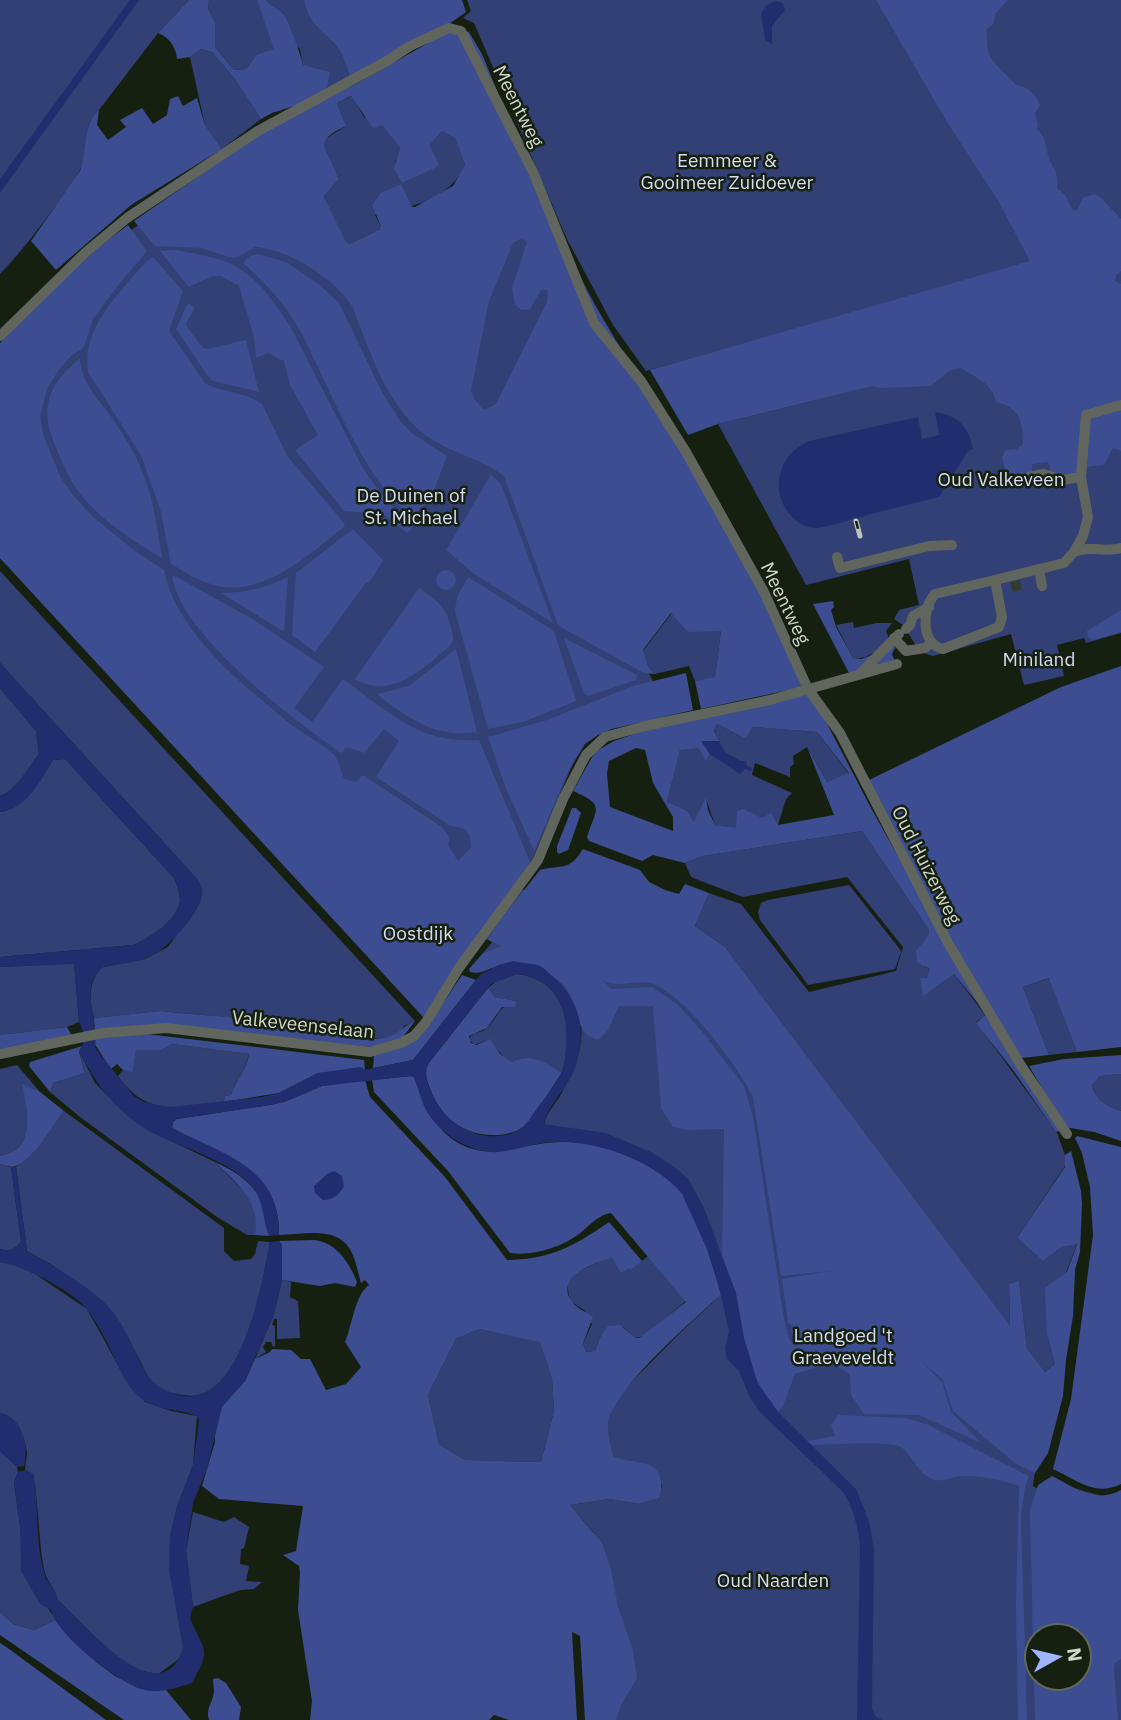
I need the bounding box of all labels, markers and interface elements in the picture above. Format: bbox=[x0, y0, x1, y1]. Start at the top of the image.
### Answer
street label: Meentweg bbox=[488, 61, 550, 151]
park label: Eemmeer & Gooimeer Zuidoever bbox=[640, 148, 814, 194]
park label: Oud Valkeveen bbox=[938, 467, 1064, 491]
park label: De Duinen of St. Michael bbox=[356, 483, 466, 529]
street label: Meentweg bbox=[756, 558, 816, 648]
park label: Miniland bbox=[1003, 647, 1075, 671]
street label: Oud Huizerweg bbox=[887, 802, 967, 928]
park label: Oostdijk bbox=[383, 921, 453, 945]
street label: Valkeveenselaan bbox=[231, 1005, 375, 1043]
park label: Landgoed 't Graeveveldt bbox=[792, 1323, 894, 1369]
park label: Oud Naarden bbox=[717, 1568, 829, 1592]
north arrow bbox=[1023, 1622, 1093, 1692]
text: N bbox=[1062, 1646, 1088, 1663]

